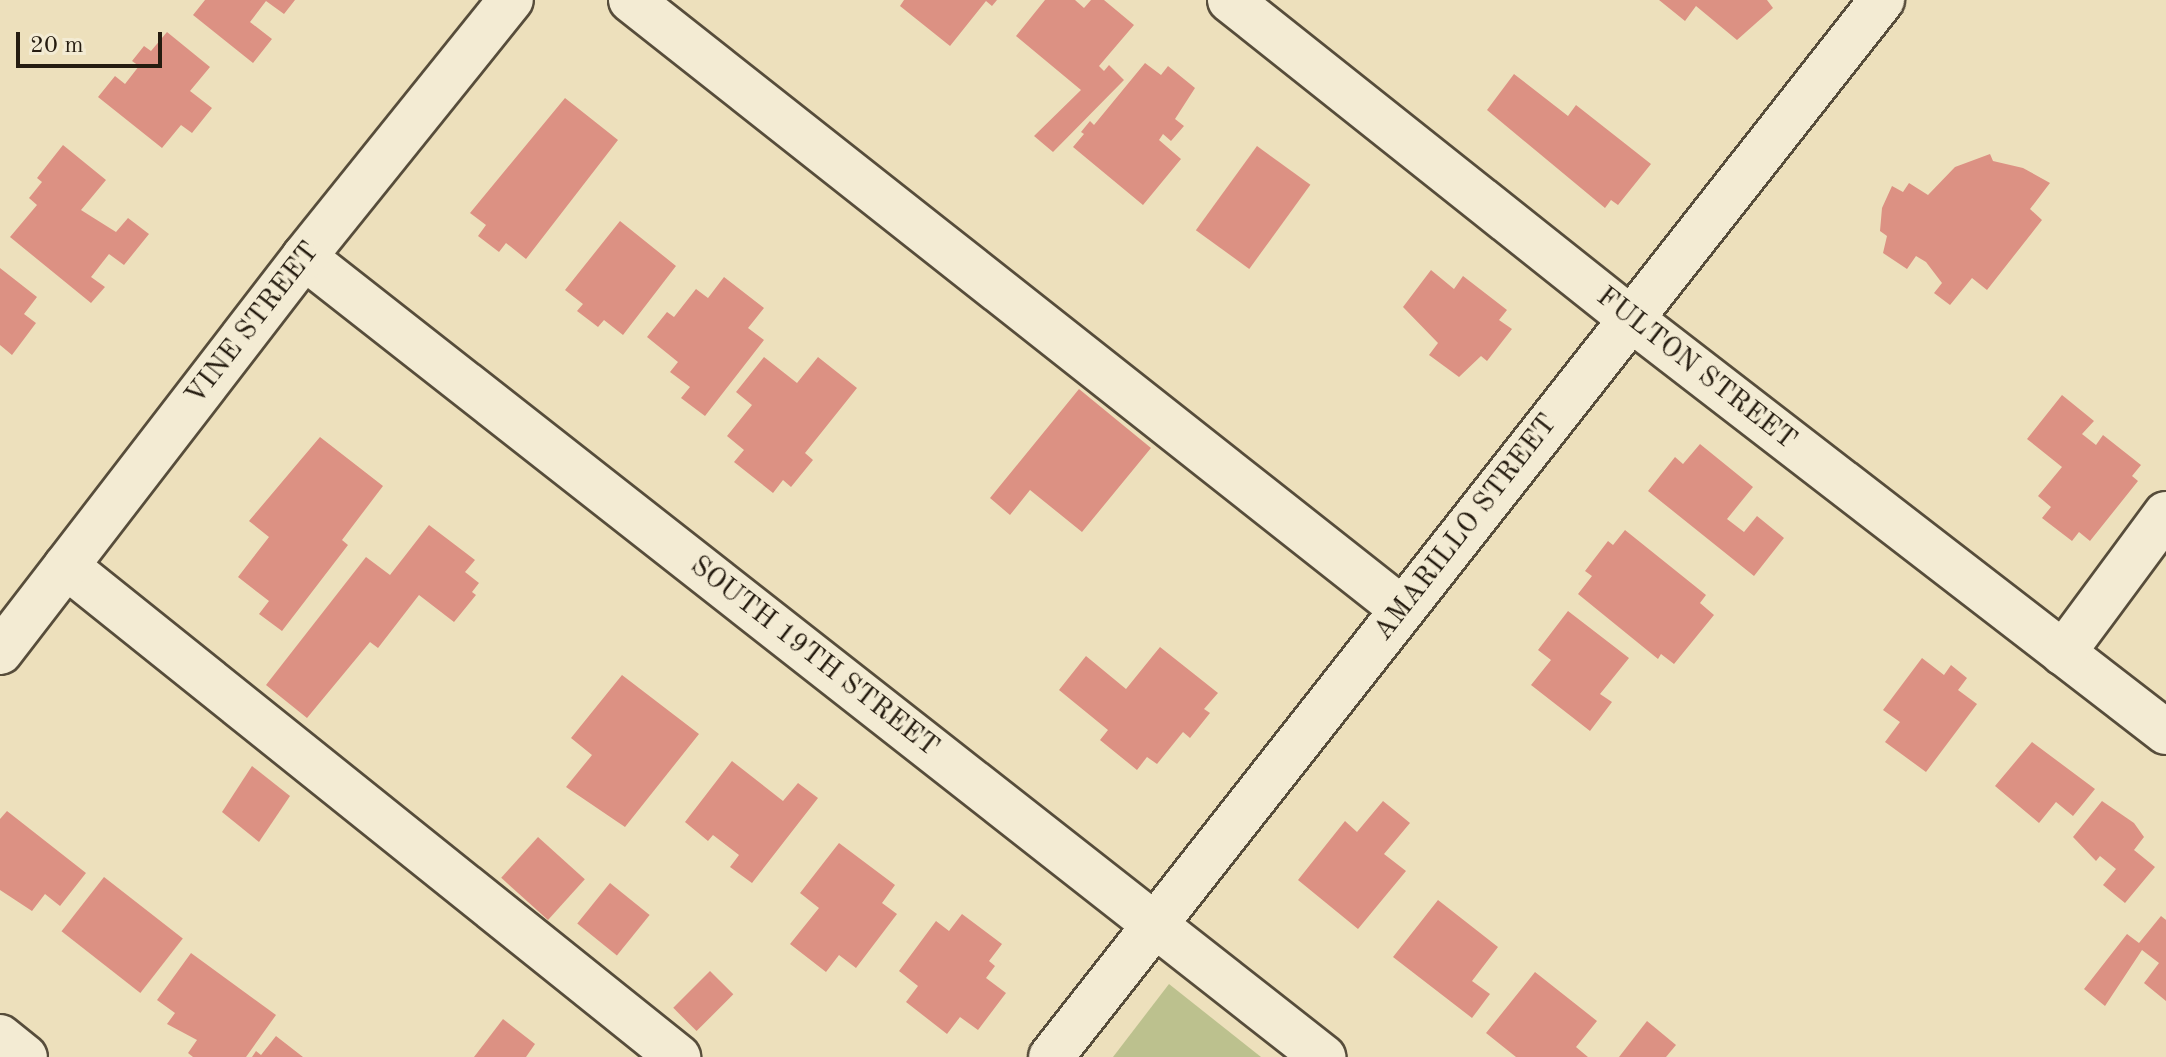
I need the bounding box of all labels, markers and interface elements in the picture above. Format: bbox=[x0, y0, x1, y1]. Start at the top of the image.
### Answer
scale bar bbox=[20, 16, 166, 66]
text: 20 m bbox=[30, 34, 84, 58]
street label: VINE STREET bbox=[179, 236, 327, 412]
street label: FULTON STREET bbox=[1589, 280, 1803, 458]
street label: AMARILLO STREET bbox=[1367, 408, 1565, 648]
street label: SOUTH 19TH STREET bbox=[683, 549, 945, 765]

